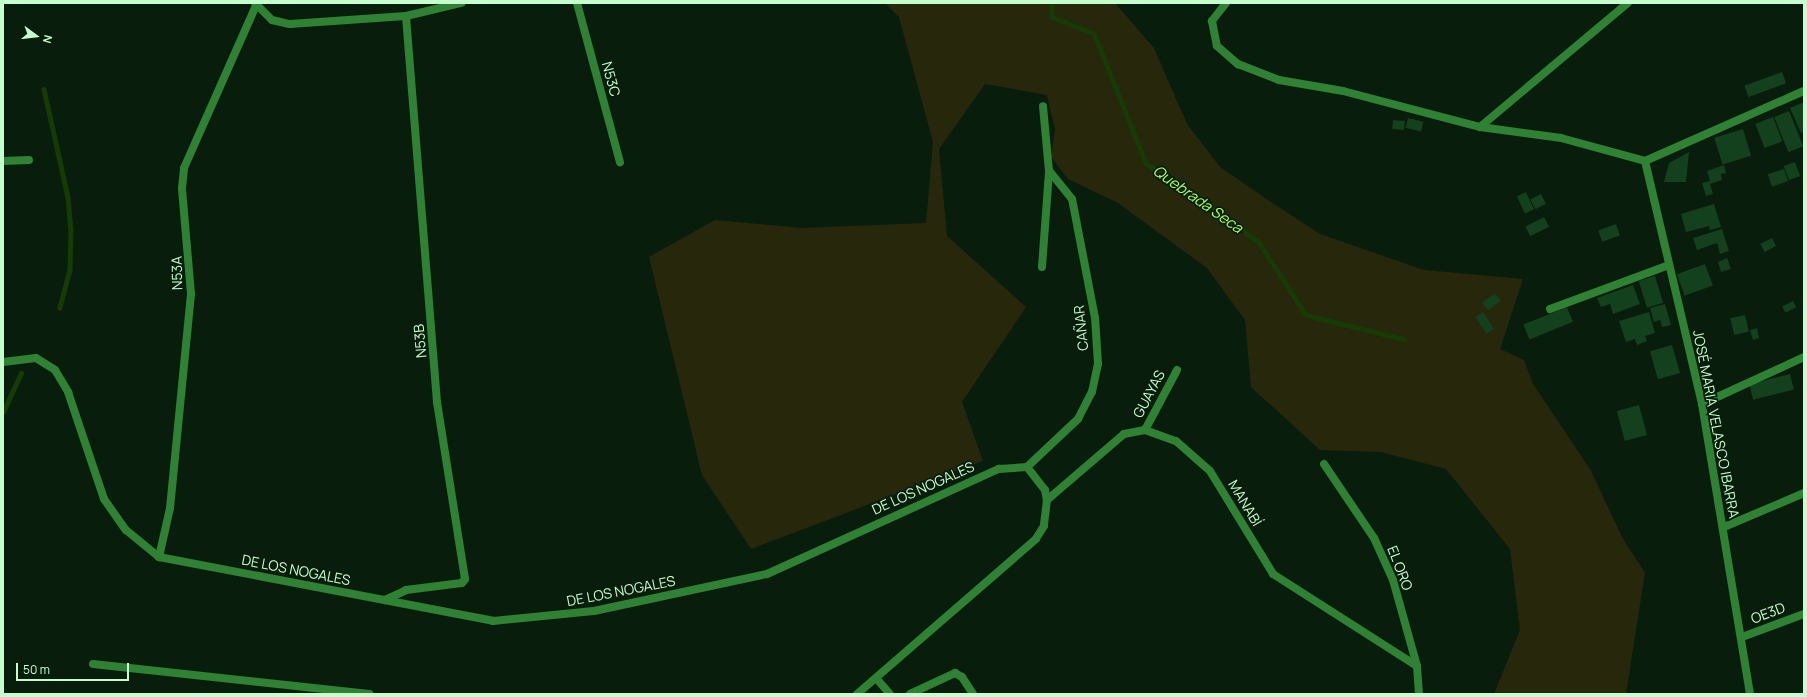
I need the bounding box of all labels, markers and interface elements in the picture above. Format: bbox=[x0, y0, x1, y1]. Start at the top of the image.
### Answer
north arrow bbox=[16, 16, 56, 56]
text: N bbox=[40, 33, 56, 45]
street label: N53C bbox=[598, 60, 624, 98]
water label: Quebrada Seca bbox=[1150, 161, 1246, 237]
street label: N53A bbox=[168, 256, 186, 290]
street label: CAÑAR bbox=[1070, 304, 1092, 352]
street label: N53B bbox=[410, 323, 430, 359]
street label: JOSÉ MARIA VELASCO IBARRA bbox=[1689, 328, 1743, 520]
street label: GUAYAS bbox=[1130, 367, 1168, 421]
street label: DE LOS NOGALES bbox=[869, 458, 977, 518]
street label: MANABÍ bbox=[1225, 477, 1265, 529]
street label: EL ORO bbox=[1384, 543, 1416, 593]
street label: DE LOS NOGALES bbox=[240, 551, 352, 589]
street label: DE LOS NOGALES bbox=[565, 572, 677, 610]
street label: OE3D bbox=[1749, 599, 1787, 627]
scale bar bbox=[18, 655, 131, 681]
text: 50 m bbox=[23, 661, 50, 678]

